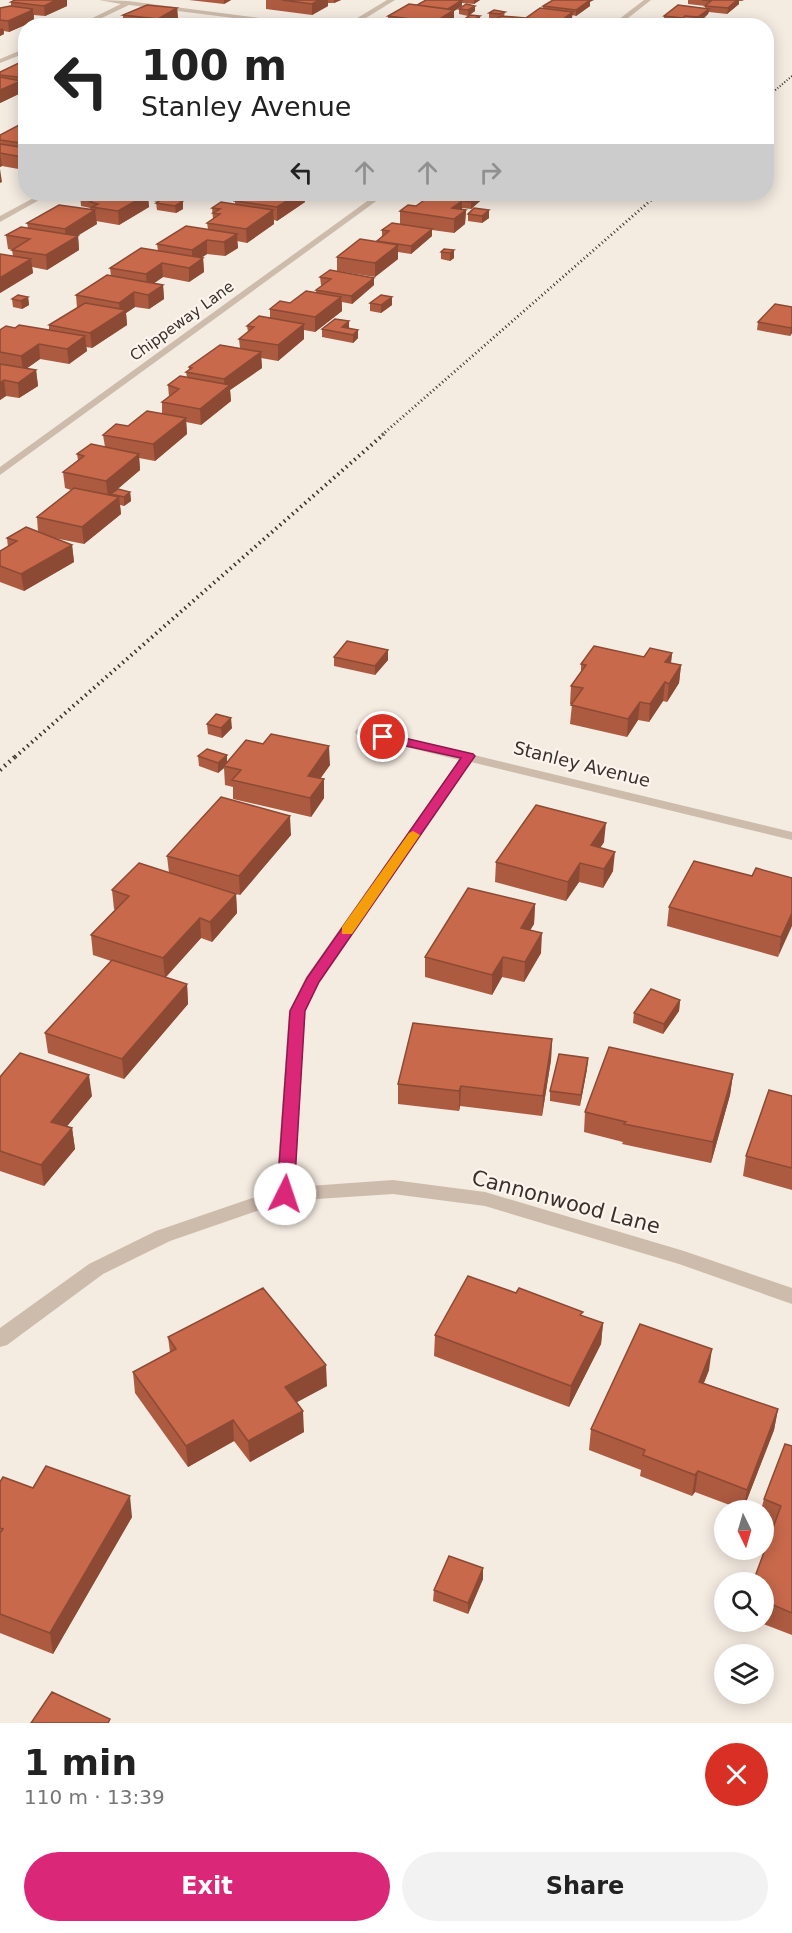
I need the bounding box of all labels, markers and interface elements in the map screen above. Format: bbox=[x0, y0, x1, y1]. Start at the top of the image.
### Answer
text: 100 m bbox=[141, 41, 287, 90]
icon: left bbox=[42, 42, 120, 120]
text: Stanley Avenue bbox=[141, 91, 351, 122]
icon: left bbox=[285, 156, 318, 189]
icon: ahead bbox=[348, 156, 381, 189]
icon: ahead bbox=[411, 156, 444, 189]
icon: right bbox=[474, 156, 507, 189]
street label: Chippeway Lane bbox=[127, 277, 237, 365]
pin bbox=[357, 711, 408, 762]
icon: arrive bbox=[366, 720, 399, 753]
street label: Stanley Avenue bbox=[511, 737, 653, 791]
position arrow bbox=[253, 1162, 317, 1226]
street label: Cannonwood Lane bbox=[469, 1165, 663, 1239]
north arrow bbox=[714, 1500, 774, 1560]
map controls bbox=[714, 1500, 774, 1704]
button: search bbox=[714, 1572, 774, 1632]
button: layers bbox=[714, 1644, 774, 1704]
text: 1 min bbox=[24, 1742, 137, 1783]
button: close bbox=[705, 1743, 768, 1806]
text: 110 m · 13:39 bbox=[24, 1785, 165, 1809]
button: Exit bbox=[24, 1852, 390, 1921]
button: Share bbox=[402, 1852, 768, 1921]

